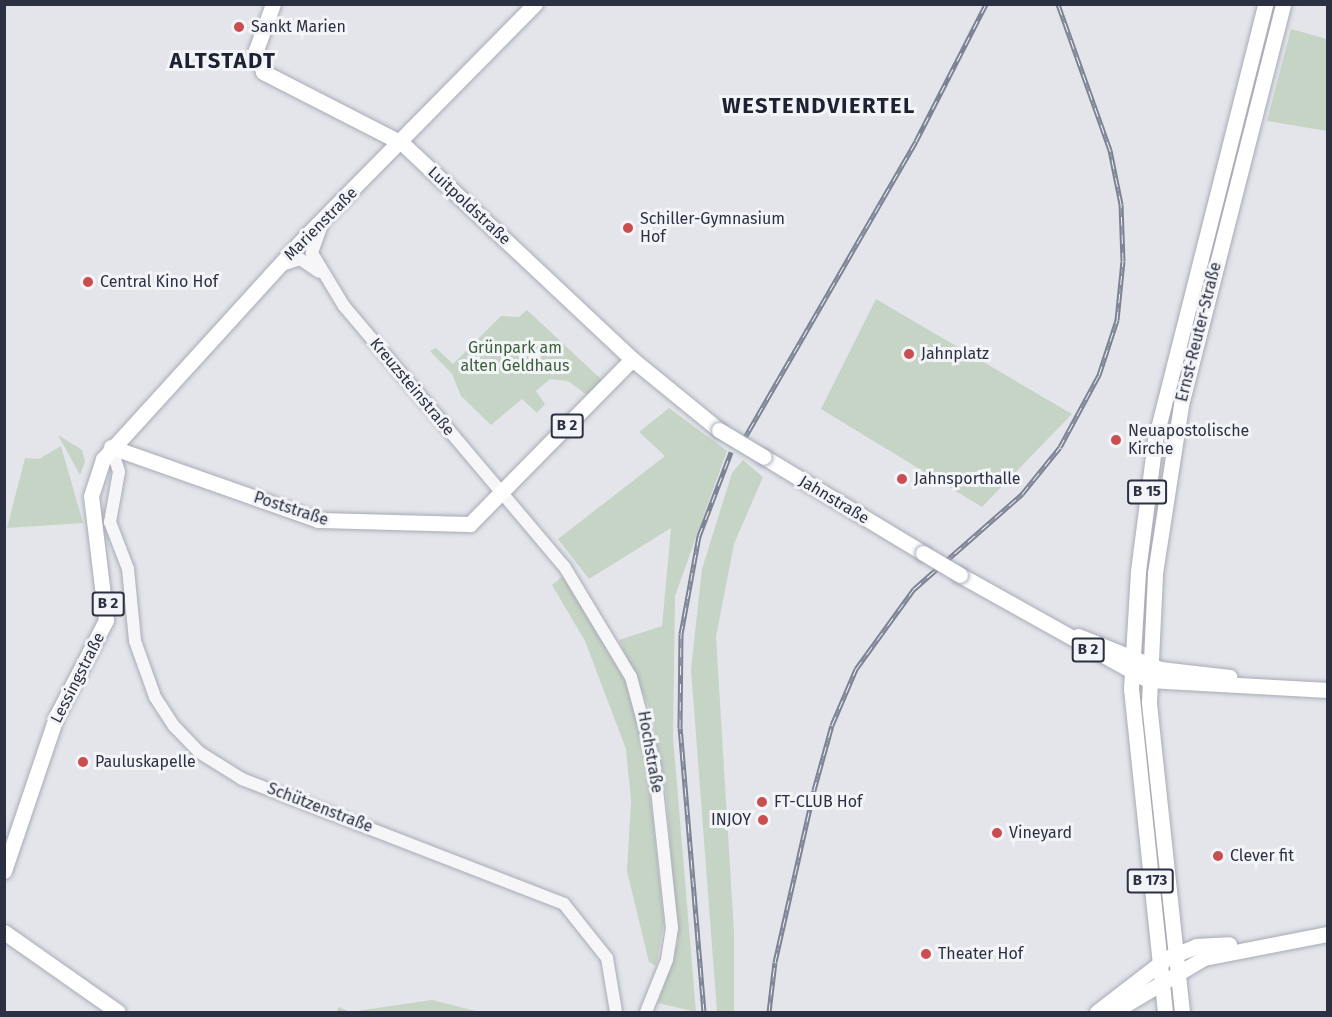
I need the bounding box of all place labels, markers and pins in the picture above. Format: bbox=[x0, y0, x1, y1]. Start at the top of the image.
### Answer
place label: Sankt Marien bbox=[251, 17, 346, 37]
marker: Sankt Marien bbox=[232, 20, 246, 34]
place label: Schiller-Gymnasium Hof bbox=[640, 209, 785, 247]
marker: Schiller-Gymnasium Hof bbox=[621, 221, 635, 235]
place label: Central Kino Hof bbox=[100, 272, 218, 292]
marker: Central Kino Hof bbox=[81, 275, 95, 289]
place label: Jahnplatz bbox=[921, 344, 989, 364]
marker: Jahnplatz bbox=[902, 347, 916, 361]
place label: Neuapostolische Kirche bbox=[1128, 421, 1249, 459]
marker: Neuapostolische Kirche bbox=[1109, 433, 1123, 447]
place label: Jahnsporthalle bbox=[914, 469, 1021, 489]
marker: Jahnsporthalle bbox=[895, 472, 909, 486]
place label: Pauluskapelle bbox=[95, 752, 196, 772]
marker: Pauluskapelle bbox=[76, 755, 90, 769]
place label: FT-CLUB Hof bbox=[774, 792, 862, 812]
marker: FT-CLUB Hof bbox=[755, 795, 769, 809]
place label: INJOY bbox=[711, 810, 751, 830]
marker: INJOY bbox=[756, 813, 770, 827]
place label: Vineyard bbox=[1009, 823, 1072, 843]
marker: Vineyard bbox=[990, 826, 1004, 840]
place label: Clever fit bbox=[1230, 846, 1294, 866]
marker: Clever fit bbox=[1211, 849, 1225, 863]
place label: Theater Hof bbox=[938, 944, 1023, 964]
marker: Theater Hof bbox=[919, 947, 933, 961]

